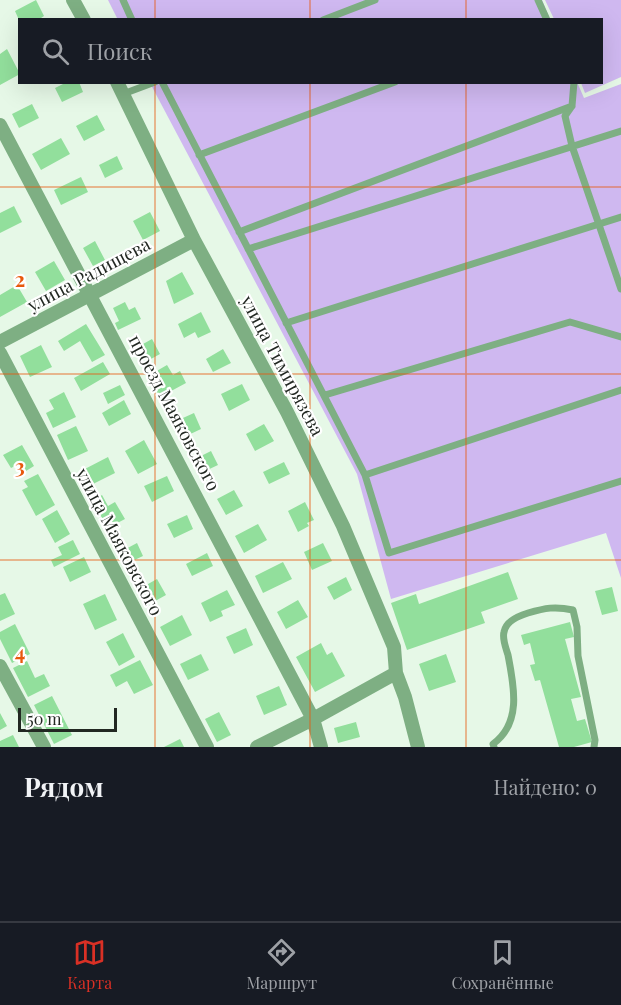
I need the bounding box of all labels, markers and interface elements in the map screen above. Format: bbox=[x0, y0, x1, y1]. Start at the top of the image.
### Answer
search box bbox=[18, 18, 603, 84]
icon: search bbox=[39, 35, 72, 68]
text: Поиск bbox=[87, 36, 152, 66]
street label: улица Радищева bbox=[22, 232, 154, 317]
text: 2 bbox=[15, 265, 25, 292]
street label: улица Тимирязева bbox=[235, 290, 330, 440]
street label: проезд Маяковского bbox=[124, 330, 226, 495]
text: 3 bbox=[15, 452, 25, 479]
street label: улица Маяковского bbox=[70, 463, 169, 620]
text: 4 bbox=[15, 638, 25, 665]
scale bar bbox=[18, 705, 117, 732]
text: 50 m bbox=[27, 708, 61, 729]
text: Рядом bbox=[24, 769, 103, 804]
text: Найдено: 0 bbox=[493, 773, 597, 800]
tab: Карта bbox=[67, 936, 112, 993]
tab: Маршрут bbox=[247, 936, 317, 993]
tab: Сохранённые bbox=[452, 936, 554, 993]

